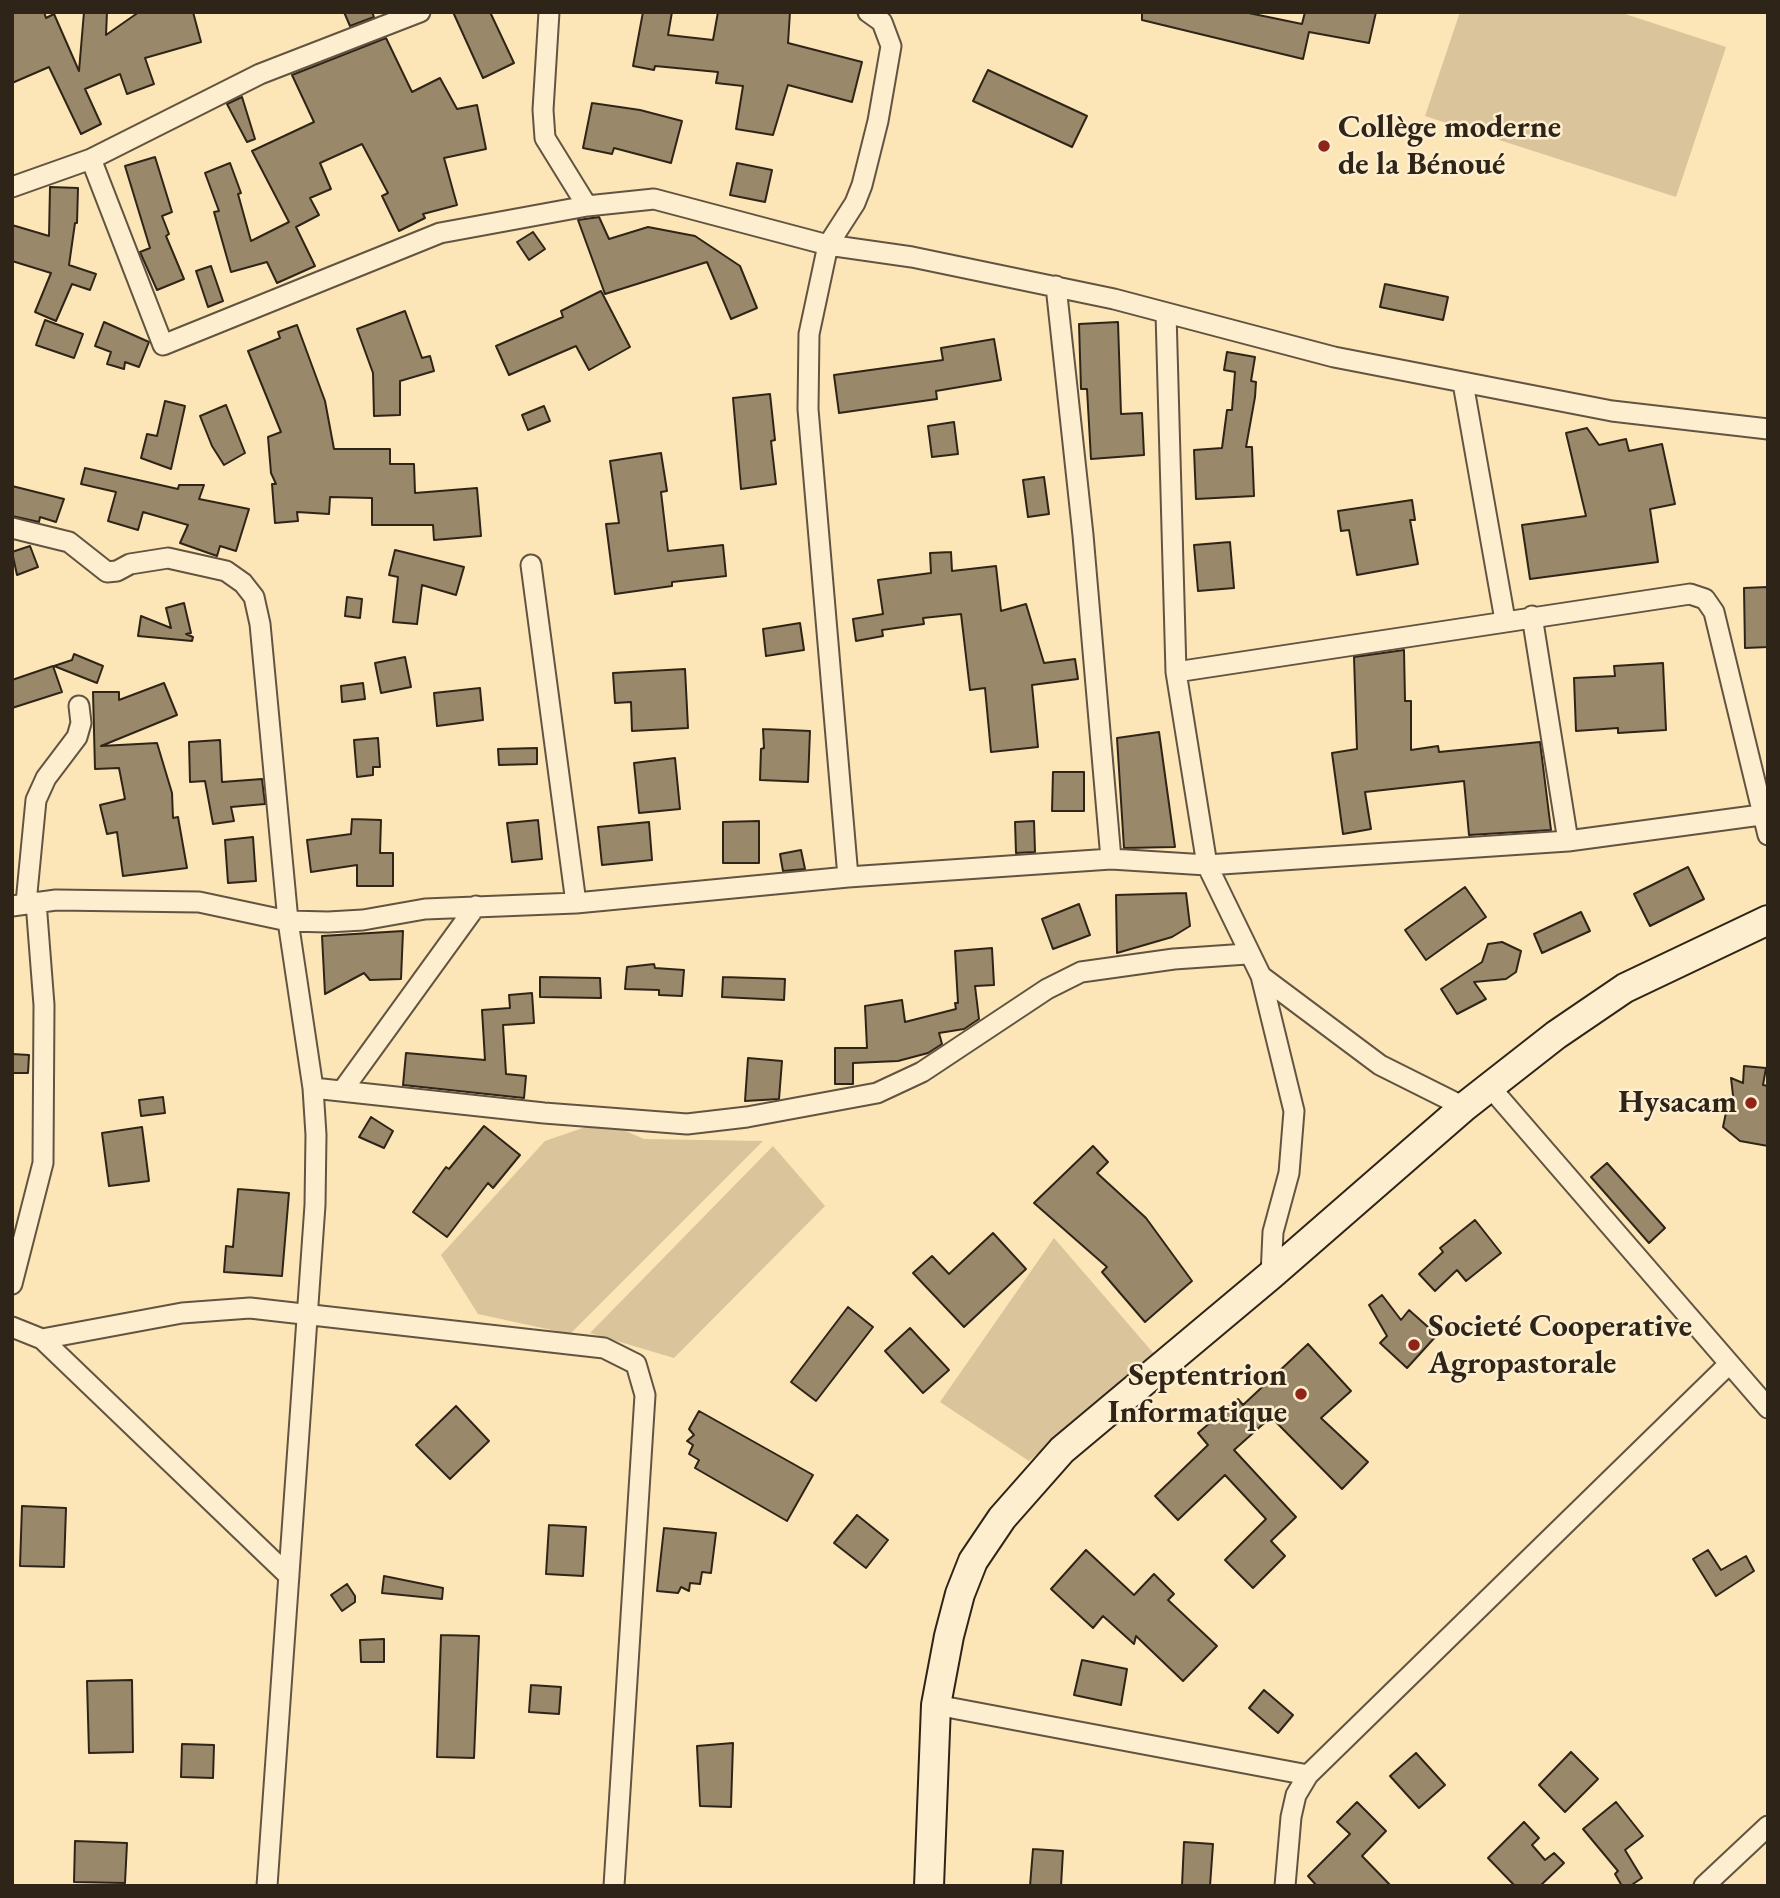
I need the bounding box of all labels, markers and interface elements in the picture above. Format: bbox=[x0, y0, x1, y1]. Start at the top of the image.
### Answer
place label: Collège moderne de la Bénoué bbox=[1338, 109, 1561, 184]
marker: Collège moderne de la Bénoué bbox=[1316, 138, 1332, 154]
place label: Hysacam bbox=[1618, 1084, 1737, 1122]
marker: Hysacam bbox=[1743, 1095, 1759, 1111]
place label: Societé Cooperative Agropastorale bbox=[1428, 1308, 1692, 1383]
marker: Societé Cooperative Agropastorale bbox=[1406, 1337, 1422, 1353]
place label: Septentrion Informatique bbox=[1108, 1357, 1287, 1432]
marker: Septentrion Informatique bbox=[1293, 1386, 1309, 1402]

